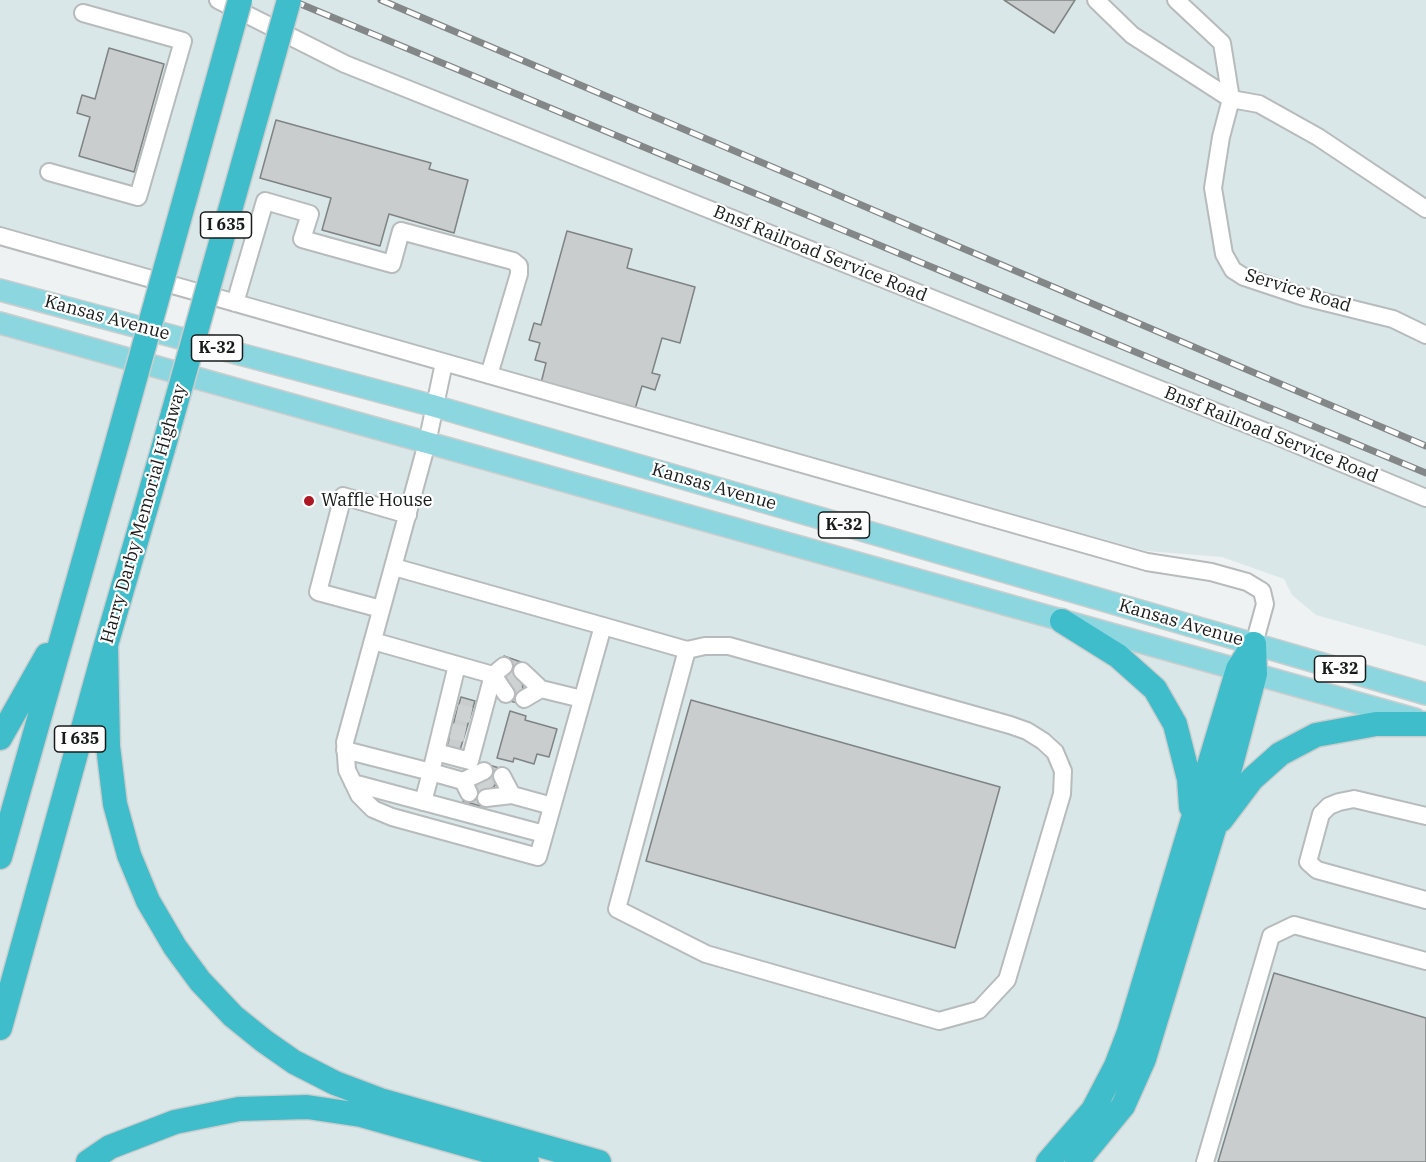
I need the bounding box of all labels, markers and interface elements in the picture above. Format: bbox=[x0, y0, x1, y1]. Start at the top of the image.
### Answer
street label: Bnsf Railroad Service Road bbox=[710, 201, 930, 307]
road number: I 635 bbox=[200, 212, 252, 238]
street label: Service Road bbox=[1242, 265, 1354, 317]
street label: Kansas Avenue bbox=[42, 291, 172, 345]
road number: K-32 bbox=[192, 335, 242, 361]
street label: Harry Darby Memorial Highway bbox=[97, 382, 191, 646]
street label: Bnsf Railroad Service Road bbox=[1161, 382, 1381, 488]
street label: Kansas Avenue bbox=[649, 459, 779, 515]
place label: Waffle House bbox=[321, 490, 432, 512]
marker: Waffle House bbox=[302, 494, 316, 508]
road number: K-32 bbox=[818, 512, 870, 538]
street label: Kansas Avenue bbox=[1116, 595, 1246, 651]
road number: K-32 bbox=[1314, 656, 1366, 682]
road number: I 635 bbox=[54, 726, 106, 752]

